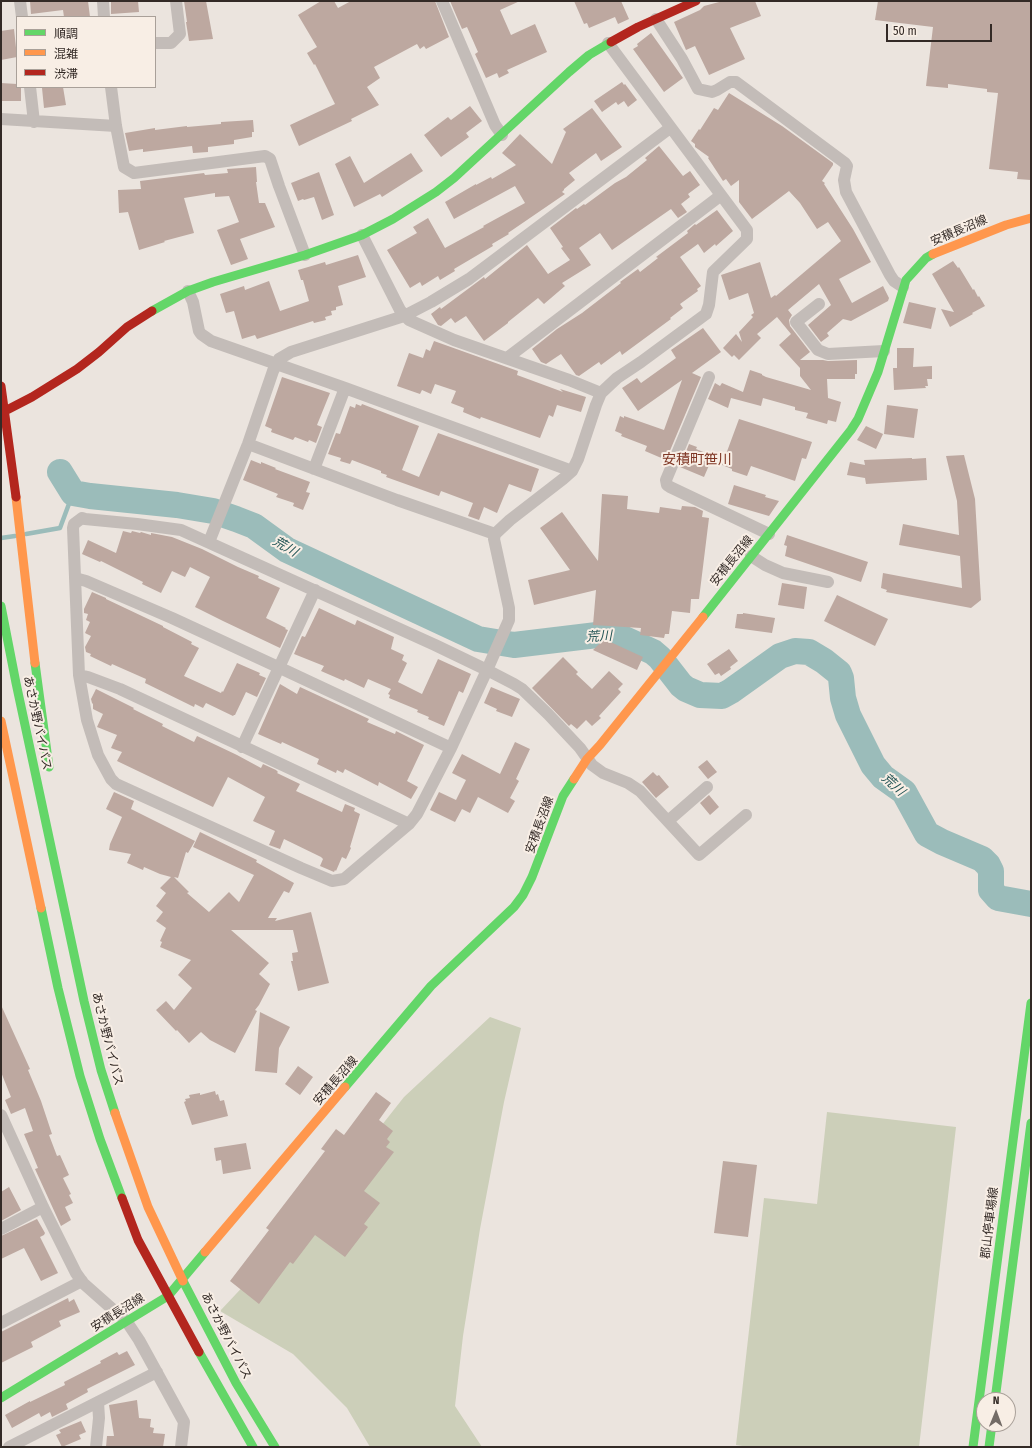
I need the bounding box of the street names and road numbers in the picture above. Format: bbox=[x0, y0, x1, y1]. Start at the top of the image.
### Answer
street label: 安積長沼線 bbox=[929, 213, 989, 249]
street label: 安積長沼線 bbox=[708, 533, 756, 589]
street label: あさか野バイパス bbox=[20, 675, 54, 771]
street label: 安積長沼線 bbox=[523, 794, 557, 856]
street label: あさか野バイパス bbox=[88, 991, 126, 1087]
street label: 安積長沼線 bbox=[311, 1054, 361, 1108]
street label: 郡山停車場線 bbox=[978, 1186, 1002, 1260]
street label: あさか野バイパス bbox=[198, 1290, 254, 1382]
street label: 安積長沼線 bbox=[89, 1291, 147, 1335]

